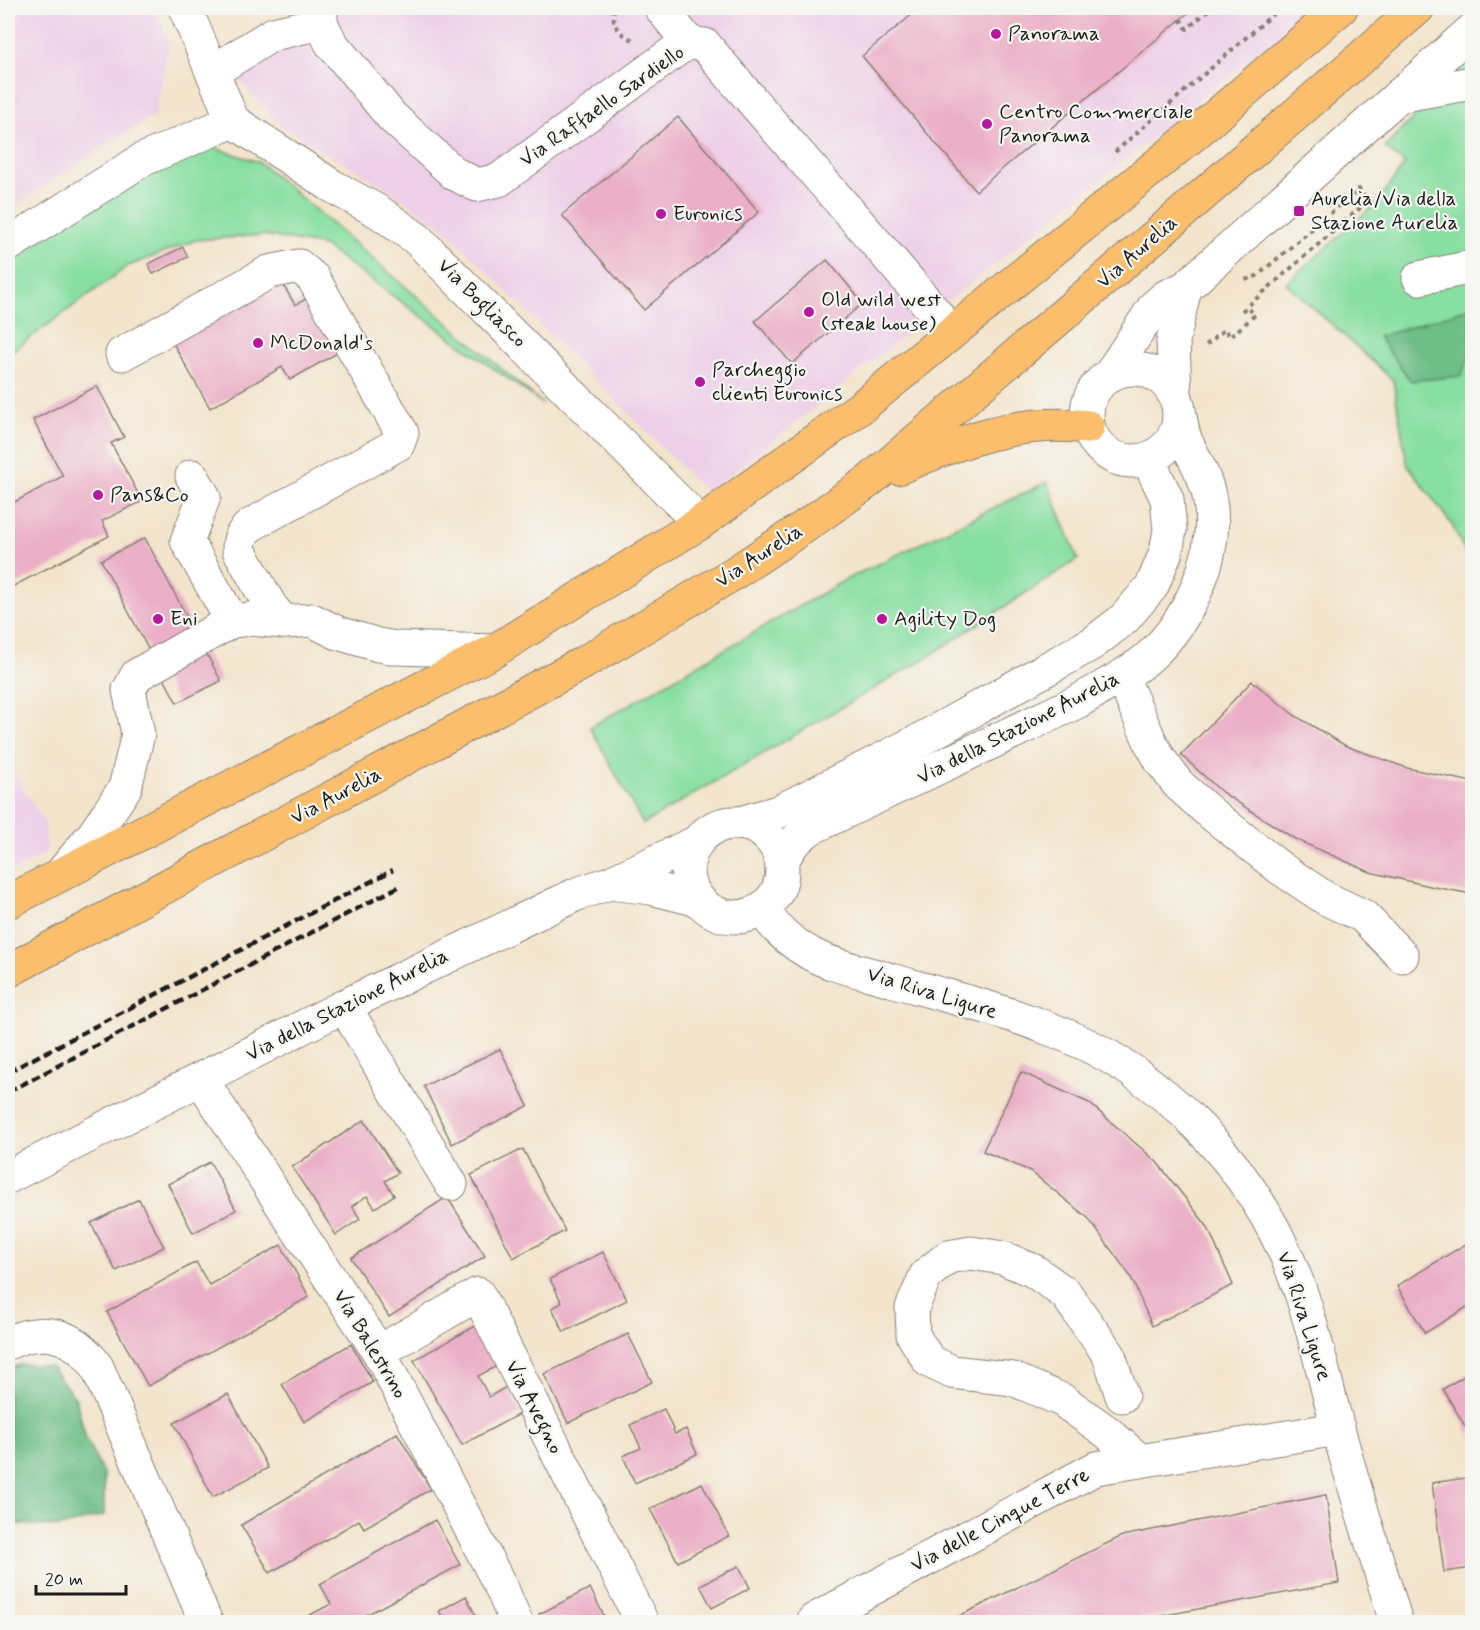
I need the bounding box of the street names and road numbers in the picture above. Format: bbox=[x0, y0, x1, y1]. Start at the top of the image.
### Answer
street label: Via Raffaello Sardiello bbox=[514, 38, 690, 174]
street label: Via Aurelia bbox=[1090, 209, 1184, 295]
street label: Via Bogliasco bbox=[430, 252, 533, 355]
street label: Via Aurelia bbox=[710, 517, 808, 595]
street label: Via della Stazione Aurelia bbox=[912, 665, 1124, 791]
street label: Via Aurelia bbox=[286, 760, 386, 832]
street label: Via della Stazione Aurelia bbox=[241, 942, 453, 1068]
street label: Via Riva Ligure bbox=[864, 960, 1000, 1026]
street label: Via Riva Ligure bbox=[1270, 1248, 1338, 1384]
street label: Via Balestrino bbox=[326, 1284, 414, 1404]
street label: Via Avegno bbox=[497, 1355, 570, 1460]
street label: Via delle Cinque Terre bbox=[906, 1461, 1095, 1579]

